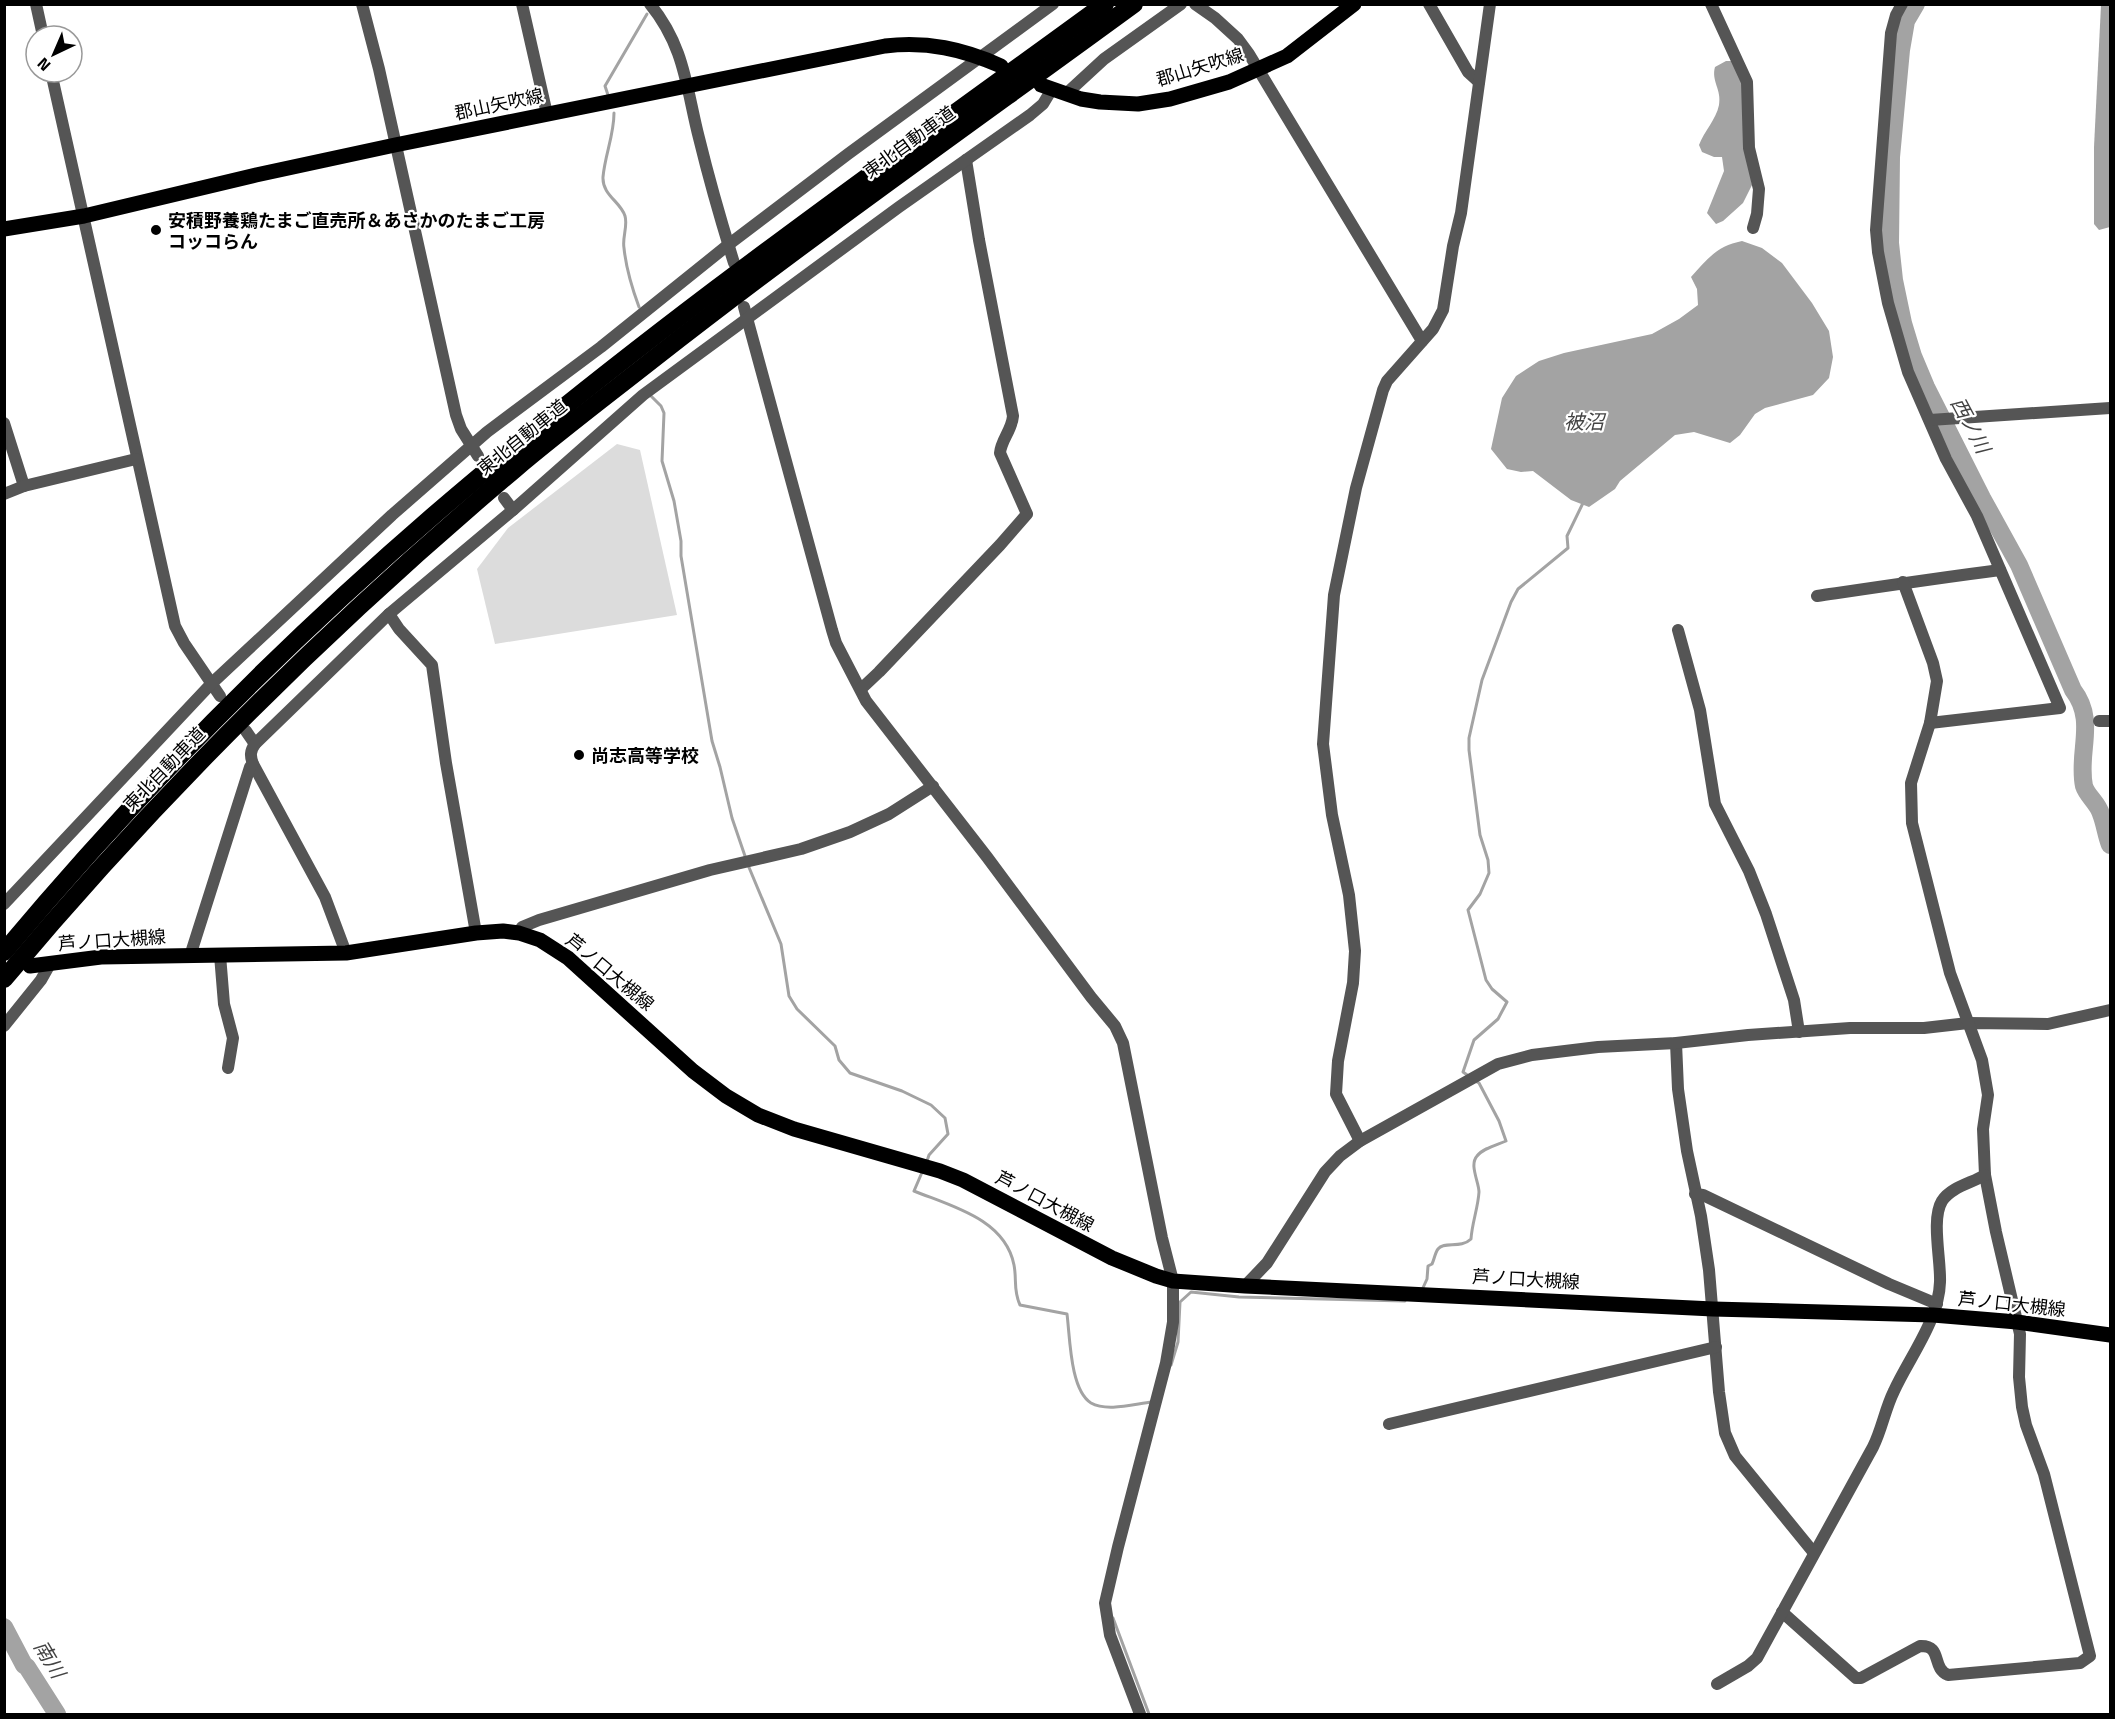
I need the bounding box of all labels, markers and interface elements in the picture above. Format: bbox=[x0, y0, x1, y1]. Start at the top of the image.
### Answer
north arrow bbox=[24, 24, 84, 84]
street label: 郡山矢吹線 bbox=[1153, 41, 1247, 93]
text: N bbox=[31, 52, 56, 77]
street label: 郡山矢吹線 bbox=[452, 81, 546, 127]
street label: 東北自動車道 bbox=[857, 99, 961, 185]
place label: 安積野養鶏たまご直売所＆あさかのたまご工房 コッコらん bbox=[168, 207, 545, 255]
marker: 安積野養鶏たまご直売所＆あさかのたまご工房 コッコらん bbox=[149, 223, 163, 237]
water label: 西ノ川 bbox=[1943, 391, 2000, 461]
street label: 東北自動車道 bbox=[472, 393, 572, 481]
water label: 被沼 bbox=[1564, 406, 1607, 437]
street label: 東北自動車道 bbox=[117, 721, 211, 817]
place label: 尚志高等学校 bbox=[591, 742, 699, 769]
marker: 尚志高等学校 bbox=[572, 748, 586, 762]
street label: 芦ノ口大槻線 bbox=[57, 923, 167, 957]
street label: 芦ノ口大槻線 bbox=[560, 927, 660, 1017]
street label: 芦ノ口大槻線 bbox=[991, 1164, 1099, 1238]
street label: 芦ノ口大槻線 bbox=[1471, 1263, 1581, 1295]
street label: 芦ノ口大槻線 bbox=[1957, 1285, 2067, 1323]
water label: 南川 bbox=[26, 1634, 75, 1686]

